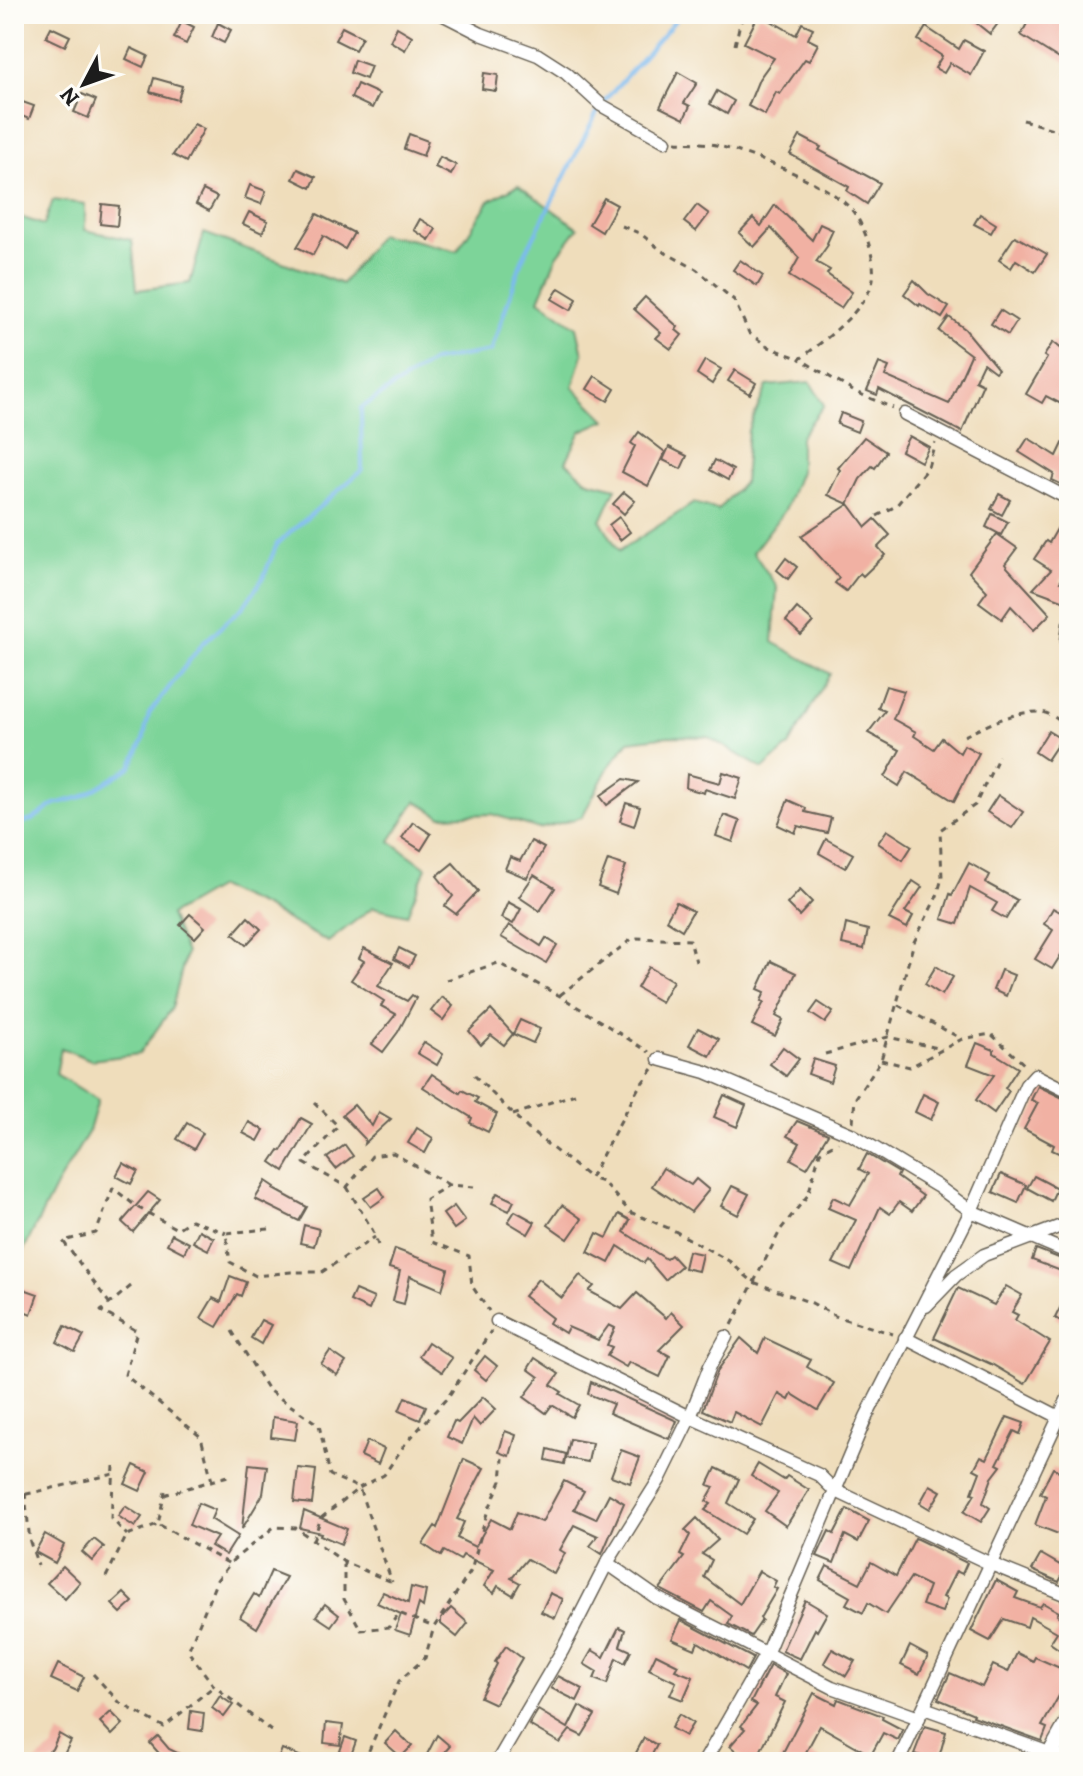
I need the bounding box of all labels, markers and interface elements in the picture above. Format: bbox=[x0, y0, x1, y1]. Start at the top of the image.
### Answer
north arrow bbox=[44, 44, 124, 124]
text: N bbox=[53, 81, 86, 112]

